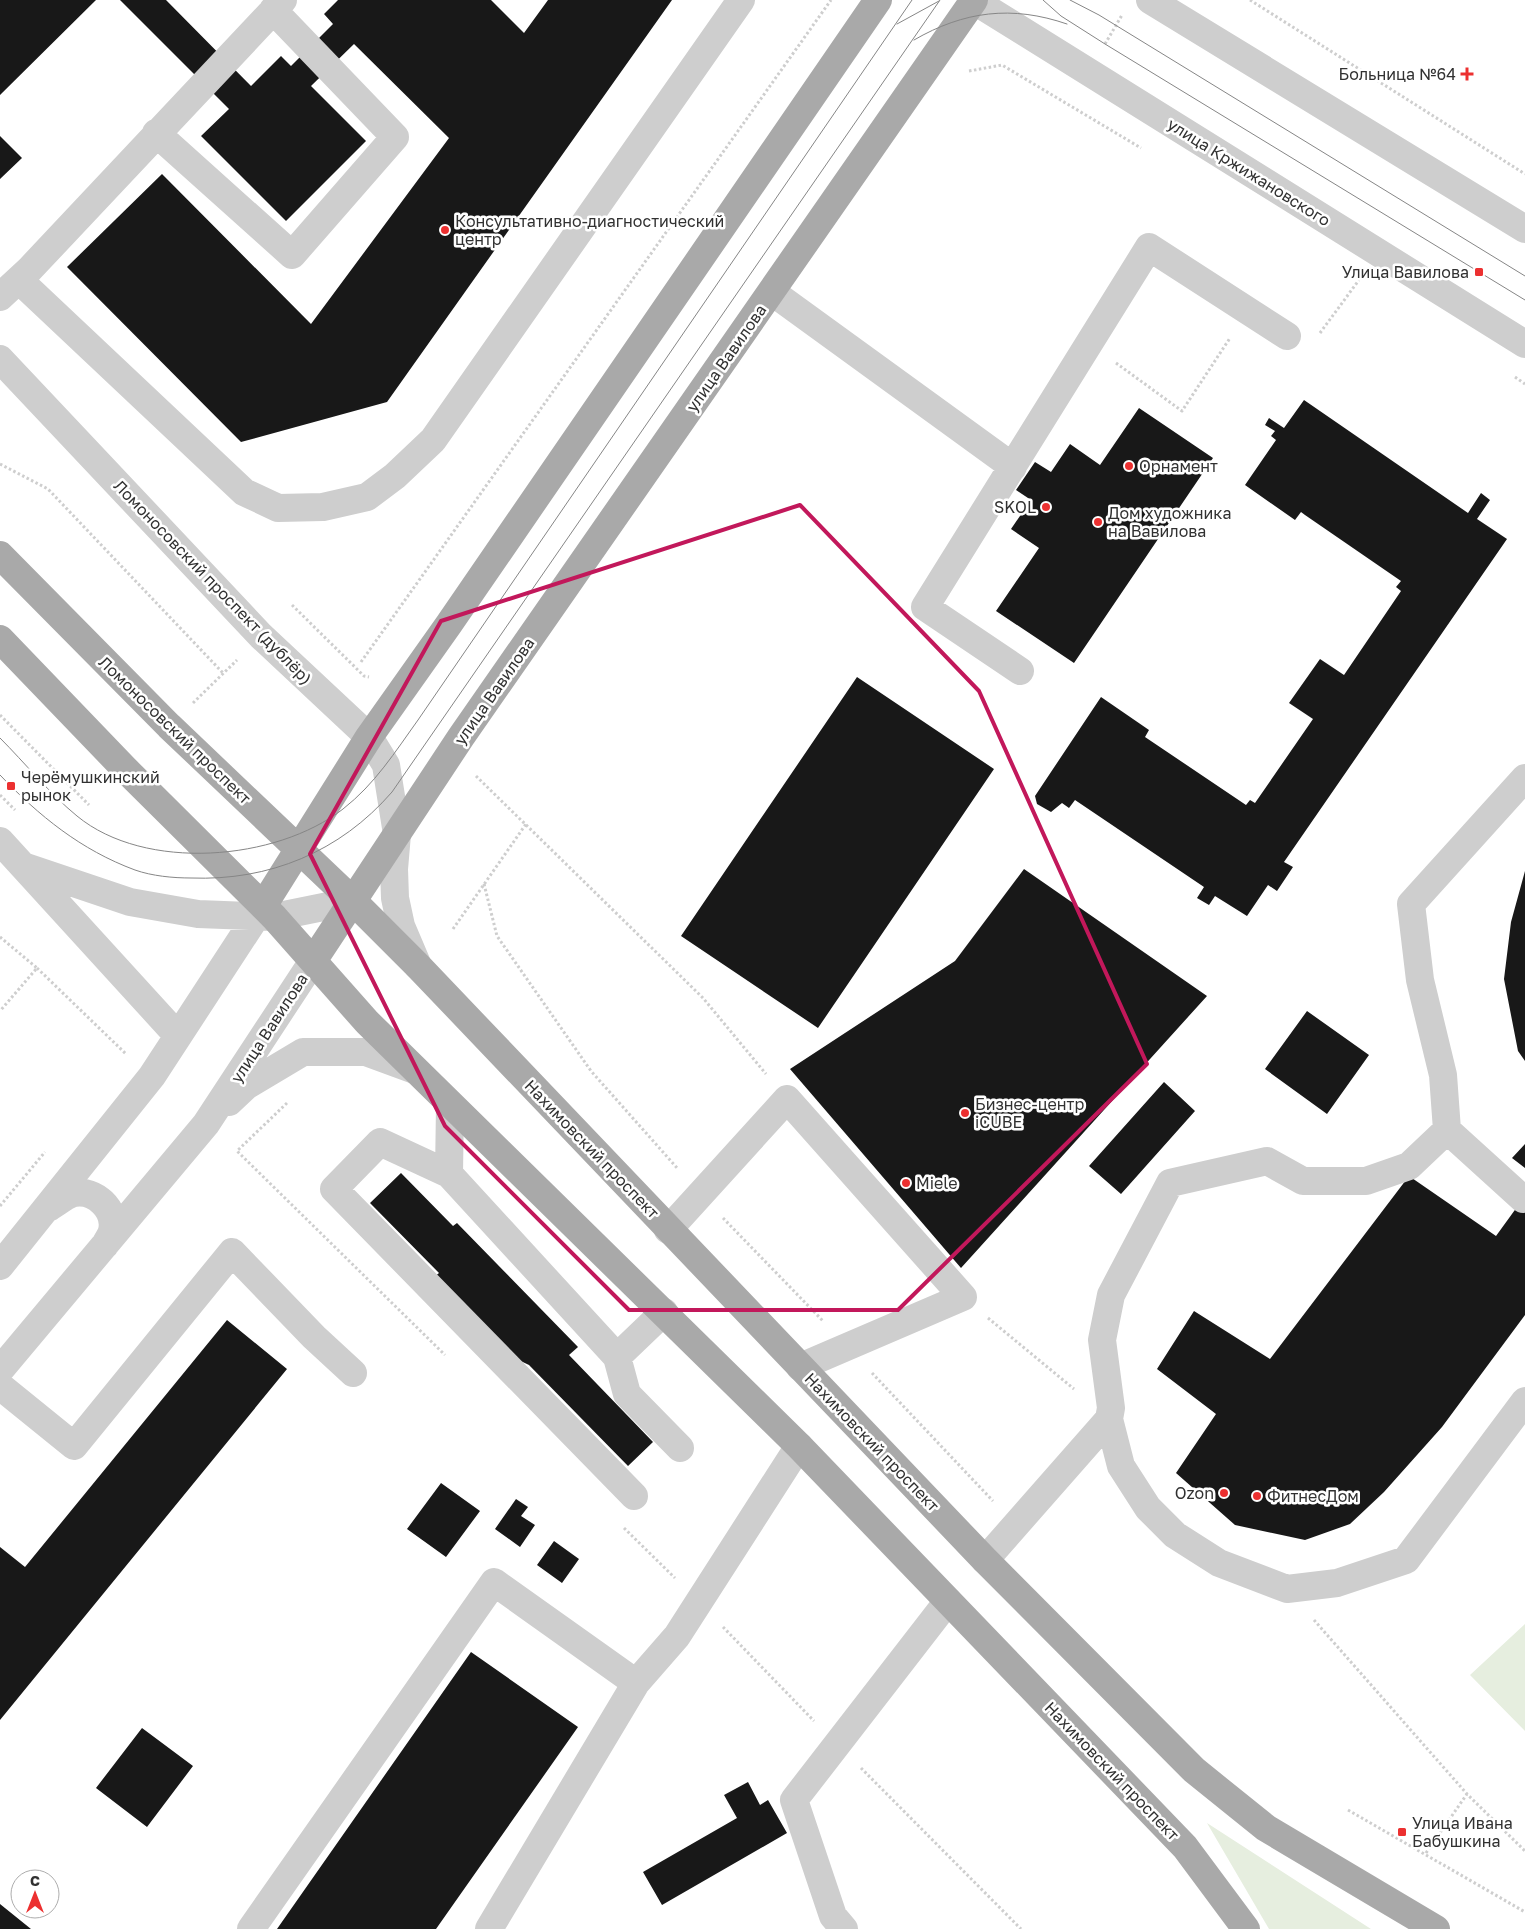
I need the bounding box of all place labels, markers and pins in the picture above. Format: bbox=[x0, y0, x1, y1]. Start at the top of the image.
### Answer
place label: Больница №64 bbox=[1339, 64, 1456, 84]
marker: Больница №64 bbox=[1460, 67, 1474, 81]
place label: Консультативно-диагностический центр bbox=[455, 211, 724, 249]
marker: Консультативно-диагностический центр bbox=[439, 224, 451, 236]
place label: Улица Вавилова bbox=[1342, 262, 1469, 282]
marker: Улица Вавилова bbox=[1473, 266, 1485, 278]
place label: Орнамент bbox=[1139, 456, 1218, 476]
marker: Орнамент bbox=[1123, 460, 1135, 472]
place label: SKOL bbox=[994, 497, 1036, 517]
marker: SKOL bbox=[1040, 501, 1052, 513]
place label: Дом художника на Вавилова bbox=[1108, 503, 1231, 541]
marker: Дом художника на Вавилова bbox=[1092, 516, 1104, 528]
place label: Черёмушкинский рынок bbox=[21, 767, 160, 805]
marker: Черёмушкинский рынок bbox=[5, 780, 17, 792]
place label: Бизнес-центр iCUBE bbox=[975, 1094, 1084, 1132]
marker: Бизнес-центр iCUBE bbox=[959, 1107, 971, 1119]
place label: Miele bbox=[916, 1173, 958, 1193]
marker: Miele bbox=[900, 1177, 912, 1189]
place label: Ozon bbox=[1175, 1483, 1214, 1503]
place label: ФитнесДом bbox=[1267, 1486, 1359, 1506]
marker: Ozon bbox=[1218, 1487, 1230, 1499]
marker: ФитнесДом bbox=[1251, 1490, 1263, 1502]
place label: Улица Ивана Бабушкина bbox=[1412, 1813, 1513, 1851]
marker: Улица Ивана Бабушкина bbox=[1396, 1826, 1408, 1838]

